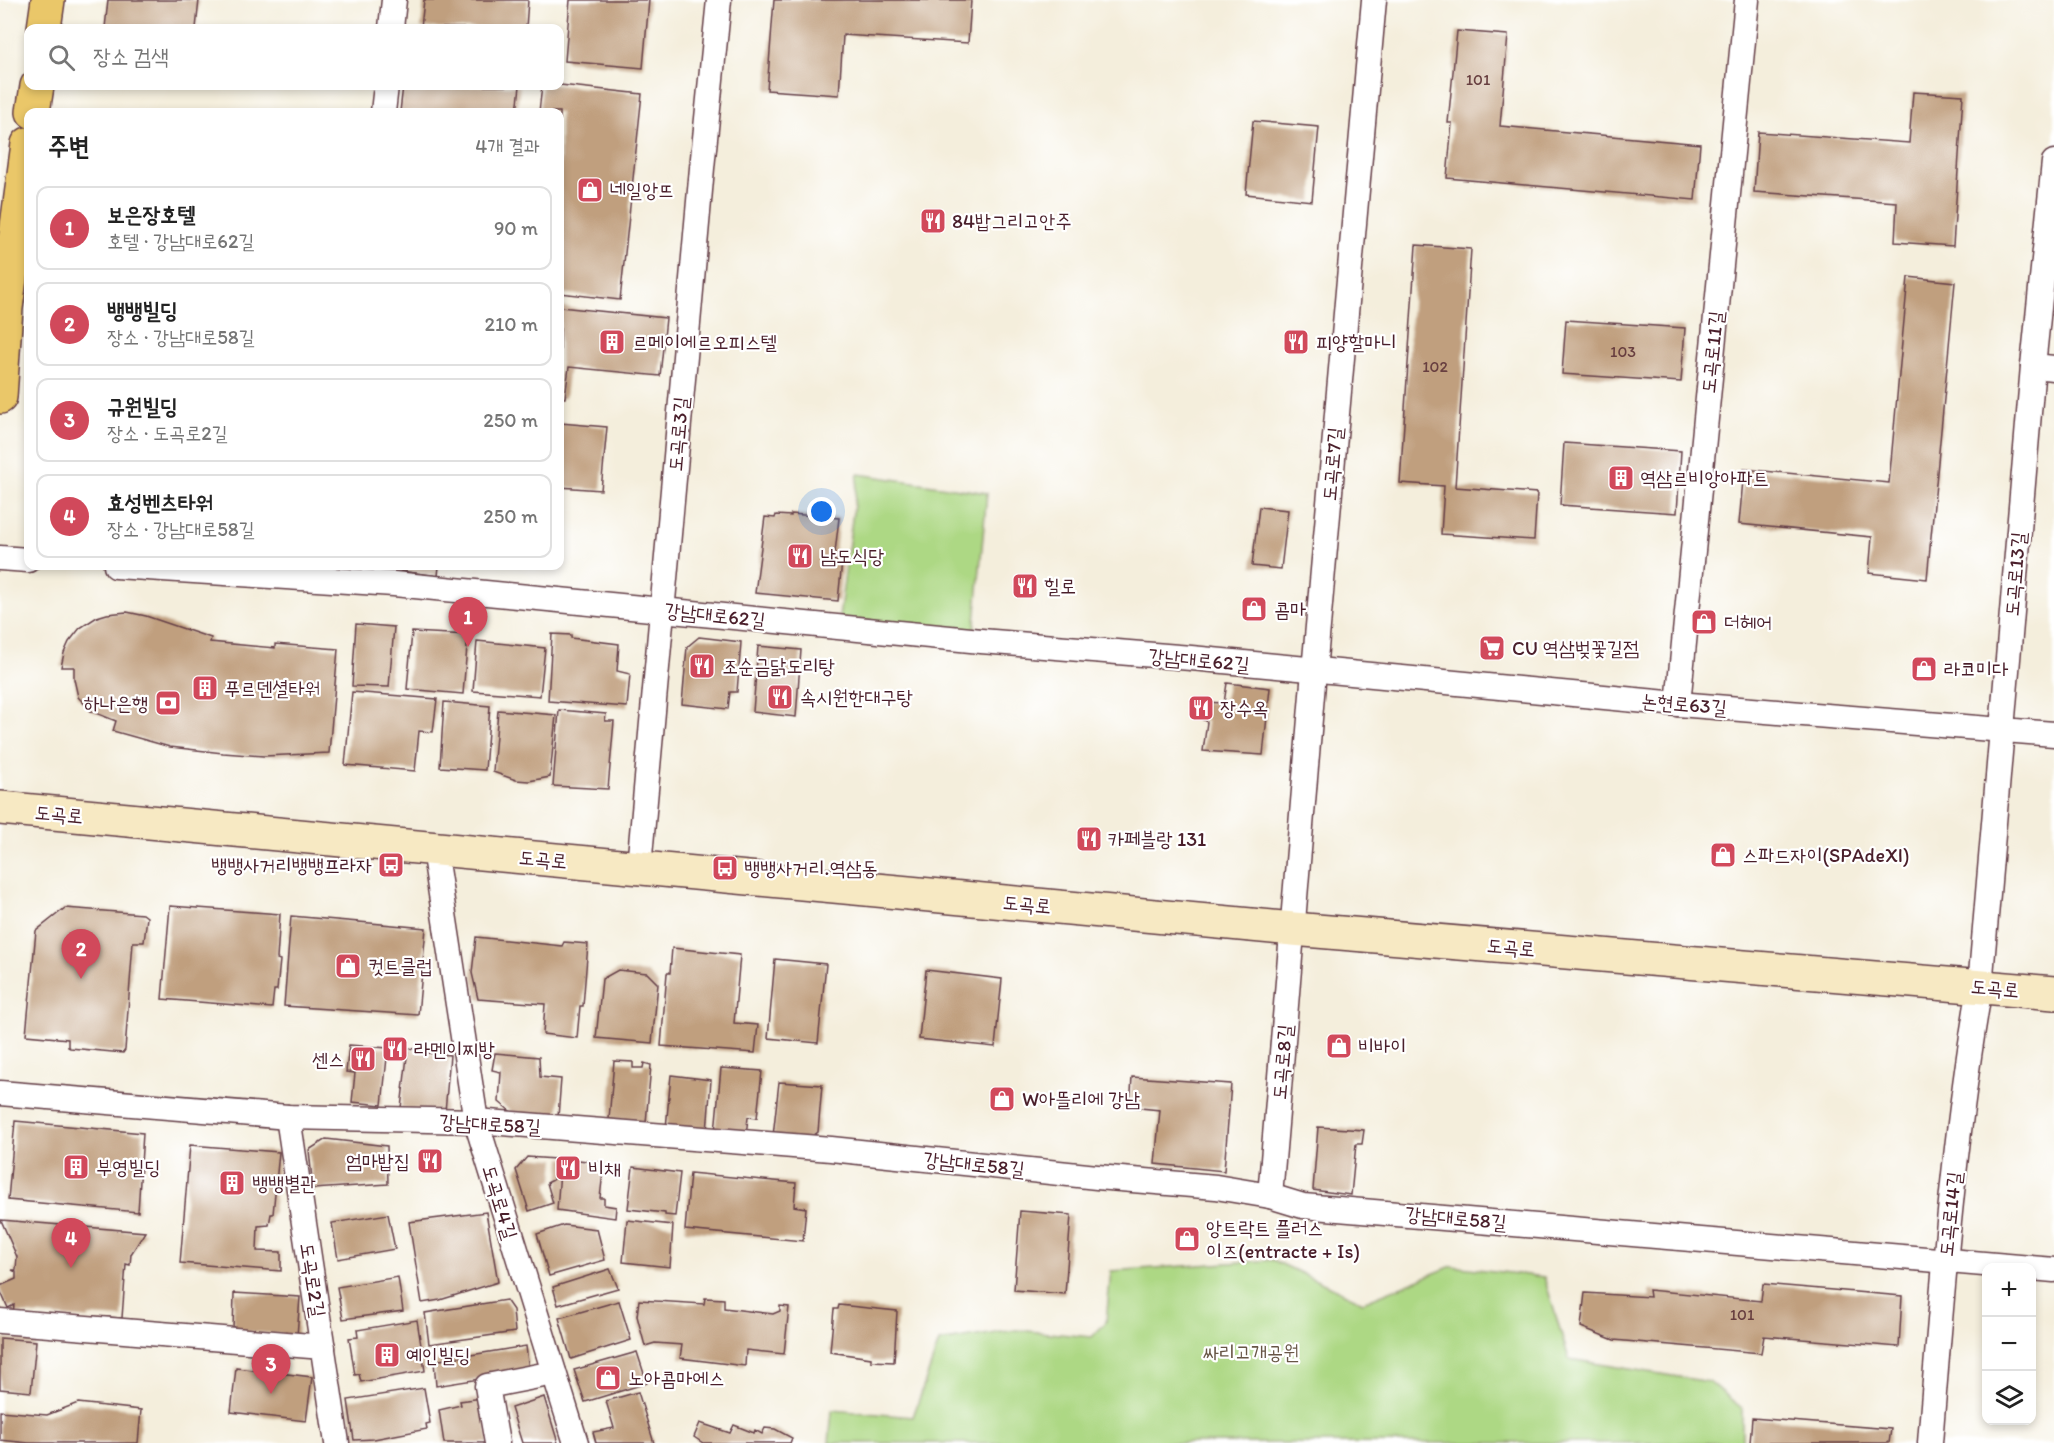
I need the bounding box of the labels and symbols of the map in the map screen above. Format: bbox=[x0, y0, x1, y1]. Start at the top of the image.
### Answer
house number: 101 bbox=[1466, 70, 1491, 89]
shop icon: 네일앙뜨 bbox=[575, 175, 605, 205]
place label: 네일앙뜨 bbox=[610, 178, 674, 202]
restaurant icon: 84밥그리고안주 bbox=[918, 206, 948, 236]
place label: 84밥그리고안주 bbox=[952, 209, 1072, 233]
street label: 도곡로11길 bbox=[1696, 310, 1728, 394]
building icon: 르메이에르오피스텔 bbox=[597, 327, 627, 357]
restaurant icon: 피양할마니 bbox=[1281, 327, 1311, 357]
place label: 르메이에르오피스텔 bbox=[632, 330, 777, 354]
place label: 피양할마니 bbox=[1316, 330, 1396, 354]
house number: 103 bbox=[1610, 342, 1636, 361]
house number: 102 bbox=[1422, 357, 1448, 376]
street label: 도곡로3길 bbox=[663, 395, 693, 473]
street label: 도곡로7길 bbox=[1317, 426, 1347, 502]
building icon: 역삼르비앙아파트 bbox=[1606, 463, 1636, 493]
place label: 역삼르비앙아파트 bbox=[1640, 466, 1769, 490]
your location bbox=[807, 497, 836, 526]
street label: 도곡로13길 bbox=[1999, 531, 2031, 617]
restaurant icon: 남도식당 bbox=[785, 541, 815, 571]
place label: 남도식당 bbox=[820, 544, 884, 568]
restaurant icon: 힐로 bbox=[1010, 571, 1040, 601]
place label: 힐로 bbox=[1044, 574, 1076, 598]
shop icon: 콤마 bbox=[1239, 594, 1269, 624]
place label: 콤마 bbox=[1274, 597, 1306, 621]
pin: 1 bbox=[448, 598, 488, 647]
street label: 강남대로62길 bbox=[663, 598, 767, 632]
shop icon: 더헤어 bbox=[1689, 607, 1719, 637]
place label: 더헤어 bbox=[1724, 610, 1772, 634]
supermarket icon: CU 역삼벚꽃길점 bbox=[1477, 633, 1507, 663]
place label: CU 역삼벚꽃길점 bbox=[1512, 636, 1639, 660]
street label: 강남대로62길 bbox=[1147, 644, 1251, 676]
restaurant icon: 조순금닭도리탕 bbox=[687, 651, 717, 681]
place label: 조순금닭도리탕 bbox=[722, 654, 835, 678]
shop icon: 라코미다 bbox=[1909, 654, 1939, 684]
place label: 라코미다 bbox=[1944, 657, 2008, 681]
building icon: 푸르덴셜타워 bbox=[190, 673, 220, 703]
place label: 푸르덴셜타워 bbox=[224, 676, 321, 700]
restaurant icon: 속시원한대구탕 bbox=[765, 682, 795, 712]
place label: 속시원한대구탕 bbox=[800, 685, 913, 709]
bank icon: 하나은행 bbox=[153, 688, 183, 718]
street label: 논현로63길 bbox=[1640, 688, 1728, 720]
place label: 하나은행 bbox=[84, 691, 148, 715]
restaurant icon: 장수옥 bbox=[1186, 693, 1216, 723]
place label: 장수옥 bbox=[1220, 696, 1268, 720]
street label: 도곡로 bbox=[34, 800, 84, 828]
restaurant icon: 카페블랑 131 bbox=[1074, 824, 1104, 854]
place label: 카페블랑 131 bbox=[1108, 827, 1206, 851]
shop icon: 스파드자이(SPAdeXI) bbox=[1708, 840, 1738, 870]
place label: 스파드자이(SPAdeXI) bbox=[1742, 843, 1909, 867]
street label: 도곡로 bbox=[518, 845, 568, 873]
bus stop icon: 뱅뱅사거리뱅뱅프라자 bbox=[376, 850, 406, 880]
place label: 뱅뱅사거리뱅뱅프라자 bbox=[211, 853, 372, 877]
bus stop icon: 뱅뱅사거리.역삼동 bbox=[710, 853, 740, 883]
place label: 뱅뱅사거리.역삼동 bbox=[744, 856, 878, 880]
street label: 도곡로 bbox=[1002, 890, 1052, 918]
pin: 2 bbox=[62, 930, 100, 979]
street label: 도곡로 bbox=[1486, 933, 1536, 961]
shop icon: 컷트클럽 bbox=[333, 951, 363, 981]
place label: 컷트클럽 bbox=[368, 954, 432, 978]
street label: 도곡로 bbox=[1970, 974, 2020, 1002]
street label: 도곡로8길 bbox=[1267, 1023, 1297, 1101]
shop icon: 비바이 bbox=[1324, 1031, 1354, 1061]
restaurant icon: 라멘이찌방 bbox=[380, 1034, 410, 1064]
place label: 비바이 bbox=[1358, 1034, 1406, 1058]
place label: 라멘이찌방 bbox=[414, 1037, 494, 1061]
restaurant icon: 센스 bbox=[348, 1044, 378, 1074]
place label: 센스 bbox=[312, 1047, 344, 1071]
shop icon: W아뜰리에 강남 bbox=[987, 1084, 1017, 1114]
place label: W아뜰리에 강남 bbox=[1022, 1087, 1140, 1111]
street label: 강남대로58길 bbox=[438, 1109, 542, 1139]
restaurant icon: 엄마밥집 bbox=[415, 1146, 445, 1176]
street label: 강남대로58길 bbox=[922, 1147, 1026, 1181]
place label: 엄마밥집 bbox=[346, 1149, 410, 1173]
building icon: 부영빌딩 bbox=[61, 1152, 91, 1182]
restaurant icon: 비채 bbox=[553, 1153, 583, 1183]
place label: 부영빌딩 bbox=[96, 1155, 160, 1179]
place label: 비채 bbox=[588, 1156, 620, 1180]
street label: 도곡로4길 bbox=[477, 1162, 523, 1242]
building icon: 뱅뱅별관 bbox=[217, 1168, 247, 1198]
street label: 도곡로14길 bbox=[1934, 1170, 1966, 1258]
place label: 뱅뱅별관 bbox=[252, 1171, 316, 1195]
street label: 강남대로58길 bbox=[1404, 1202, 1508, 1234]
place label: 앙트락트 플러스 이즈(entracte + Is) bbox=[1206, 1216, 1360, 1263]
pin: 4 bbox=[52, 1218, 90, 1268]
shop icon: 앙트락트 플러스 이즈(entracte + Is) bbox=[1172, 1224, 1202, 1254]
street label: 도곡로2길 bbox=[295, 1241, 331, 1319]
house number: 101 bbox=[1730, 1305, 1755, 1324]
building icon: 예인빌딩 bbox=[372, 1340, 402, 1370]
park label: 싸리고개공원 bbox=[1203, 1340, 1299, 1364]
place label: 예인빌딩 bbox=[406, 1343, 470, 1367]
pin: 3 bbox=[252, 1344, 290, 1394]
shop icon: 노아콤마에스 bbox=[593, 1363, 623, 1393]
place label: 노아콤마에스 bbox=[628, 1366, 725, 1390]

